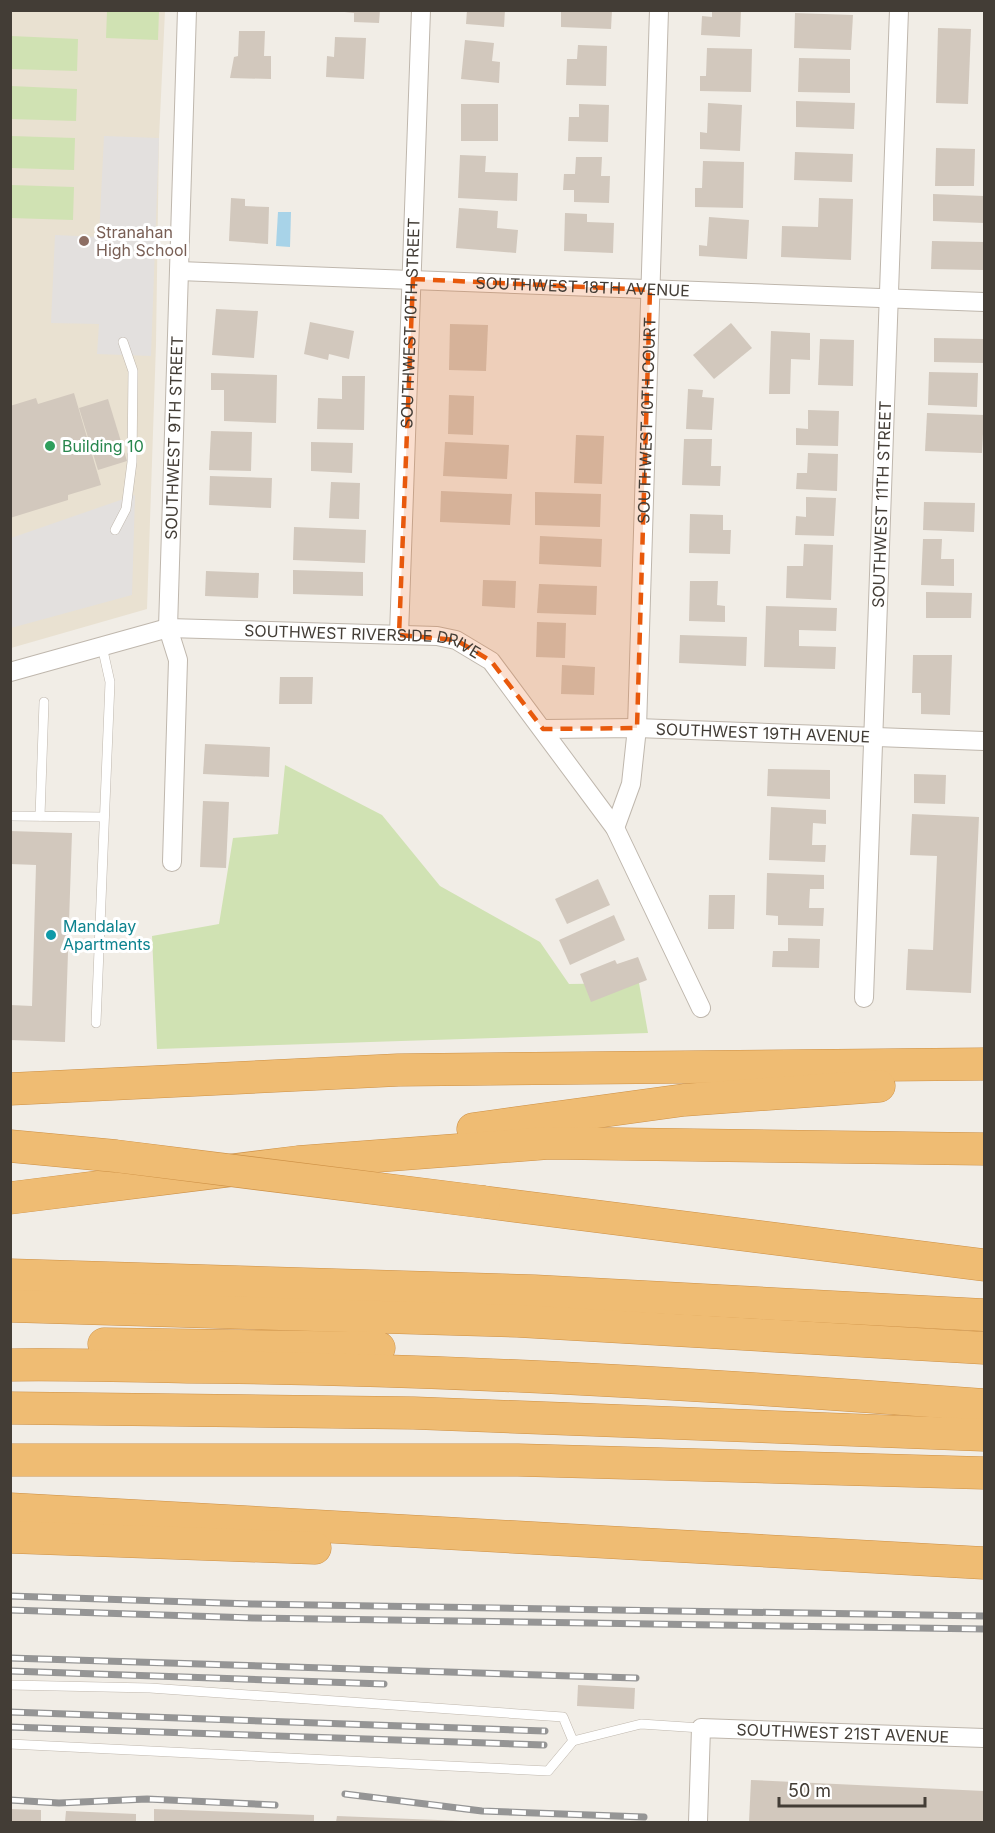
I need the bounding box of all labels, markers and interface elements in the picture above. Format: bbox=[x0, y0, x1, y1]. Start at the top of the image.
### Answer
street label: SOUTHWEST 10TH STREET bbox=[396, 217, 424, 429]
place label: Stranahan High School bbox=[96, 222, 187, 260]
marker: Stranahan High School bbox=[77, 234, 91, 248]
street label: SOUTHWEST 18TH AVENUE bbox=[475, 272, 690, 301]
street label: SOUTHWEST 10TH COURT bbox=[633, 317, 660, 524]
street label: SOUTHWEST 9TH STREET bbox=[161, 335, 187, 540]
street label: SOUTHWEST 11TH STREET bbox=[868, 400, 895, 608]
place label: Building 10 bbox=[62, 436, 144, 456]
marker: Building 10 bbox=[43, 439, 57, 453]
street label: SOUTHWEST RIVERSIDE DRIVE bbox=[244, 620, 485, 663]
street label: SOUTHWEST 19TH AVENUE bbox=[655, 719, 870, 747]
place label: Mandalay Apartments bbox=[63, 916, 151, 954]
marker: Mandalay Apartments bbox=[44, 928, 58, 942]
street label: SOUTHWEST 21ST AVENUE bbox=[736, 1719, 950, 1747]
scale bar bbox=[779, 1770, 924, 1808]
text: 50 m bbox=[788, 1780, 831, 1801]

